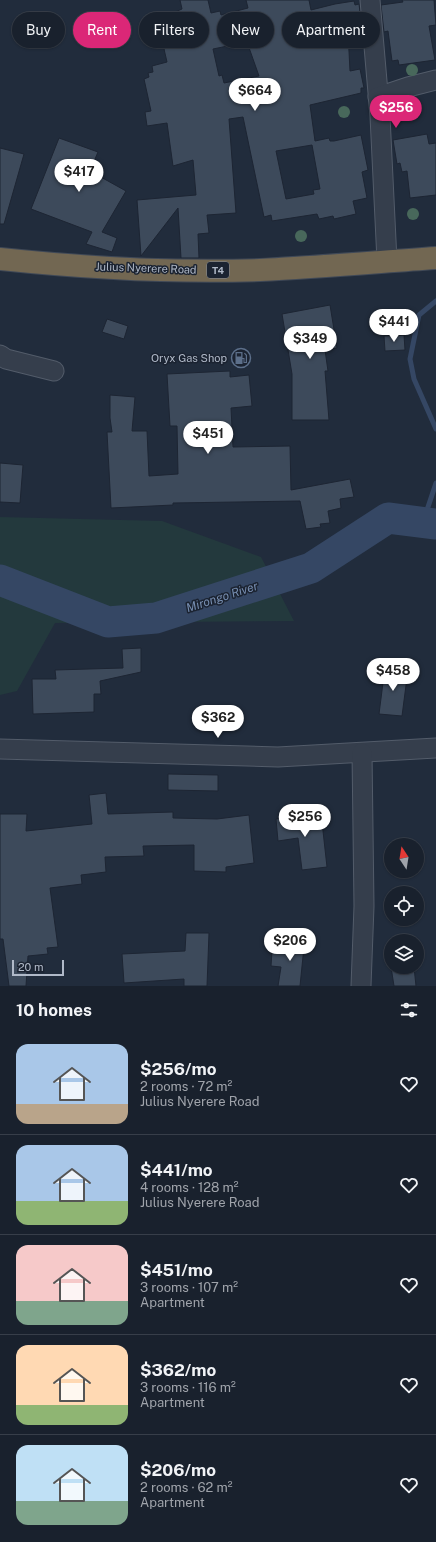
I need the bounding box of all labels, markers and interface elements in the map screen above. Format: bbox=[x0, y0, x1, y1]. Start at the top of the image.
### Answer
chip: Buy bbox=[12, 12, 65, 48]
chip: Rent bbox=[73, 12, 131, 48]
chip: Filters bbox=[139, 12, 209, 48]
chip: New bbox=[217, 12, 274, 48]
chip: Apartment bbox=[282, 12, 380, 48]
pin: $664 bbox=[231, 78, 279, 112]
text: $664 bbox=[238, 83, 272, 98]
pin: $256 bbox=[372, 95, 420, 129]
text: $256 bbox=[379, 100, 413, 115]
pin: $417 bbox=[55, 159, 103, 193]
text: $417 bbox=[63, 164, 95, 179]
street label: Julius Nyerere Road bbox=[95, 260, 197, 276]
road number: T4 bbox=[207, 262, 229, 278]
pin: $441 bbox=[370, 309, 418, 343]
text: $441 bbox=[378, 314, 410, 329]
pin: $349 bbox=[286, 326, 334, 360]
text: $349 bbox=[293, 331, 327, 346]
fuel station icon: Oryx Gas Shop bbox=[230, 347, 252, 369]
place label: Oryx Gas Shop bbox=[151, 352, 227, 364]
pin: $451 bbox=[184, 421, 232, 455]
text: $451 bbox=[192, 426, 224, 441]
water label: Mirongo River bbox=[184, 579, 260, 615]
pin: $458 bbox=[369, 658, 417, 692]
text: $458 bbox=[376, 663, 410, 678]
pin: $362 bbox=[194, 705, 242, 739]
text: $362 bbox=[201, 710, 235, 725]
pin: $256 bbox=[281, 804, 329, 838]
text: $256 bbox=[288, 809, 322, 824]
north arrow bbox=[384, 838, 424, 878]
map controls bbox=[384, 838, 424, 974]
button: locate bbox=[384, 886, 424, 926]
pin: $206 bbox=[266, 928, 314, 962]
text: $206 bbox=[273, 933, 307, 948]
button: layers bbox=[384, 934, 424, 974]
scale bar bbox=[12, 958, 64, 977]
text: 20 m bbox=[18, 961, 43, 973]
icon: filters bbox=[398, 999, 420, 1021]
text: 10 homes bbox=[16, 1000, 92, 1020]
text: $256/mo bbox=[140, 1059, 217, 1079]
icon: home bbox=[48, 1060, 96, 1108]
icon: heart bbox=[398, 1073, 420, 1095]
text: 2 rooms · 72 m² bbox=[140, 1079, 232, 1094]
text: Julius Nyerere Road bbox=[140, 1094, 260, 1109]
text: $441/mo bbox=[140, 1160, 213, 1180]
icon: home bbox=[48, 1161, 96, 1209]
icon: heart bbox=[398, 1174, 420, 1196]
text: 4 rooms · 128 m² bbox=[140, 1180, 239, 1195]
text: Julius Nyerere Road bbox=[140, 1195, 260, 1210]
text: $451/mo bbox=[140, 1260, 213, 1280]
icon: home bbox=[48, 1261, 96, 1309]
icon: heart bbox=[398, 1274, 420, 1296]
text: 3 rooms · 107 m² bbox=[140, 1280, 238, 1295]
text: Apartment bbox=[140, 1295, 205, 1310]
text: $362/mo bbox=[140, 1360, 216, 1380]
icon: home bbox=[48, 1361, 96, 1409]
icon: heart bbox=[398, 1374, 420, 1396]
text: 3 rooms · 116 m² bbox=[140, 1380, 236, 1395]
text: Apartment bbox=[140, 1395, 205, 1410]
text: $206/mo bbox=[140, 1460, 216, 1480]
icon: home bbox=[48, 1461, 96, 1509]
icon: heart bbox=[398, 1474, 420, 1496]
text: 2 rooms · 62 m² bbox=[140, 1480, 233, 1495]
text: Apartment bbox=[140, 1495, 205, 1510]

